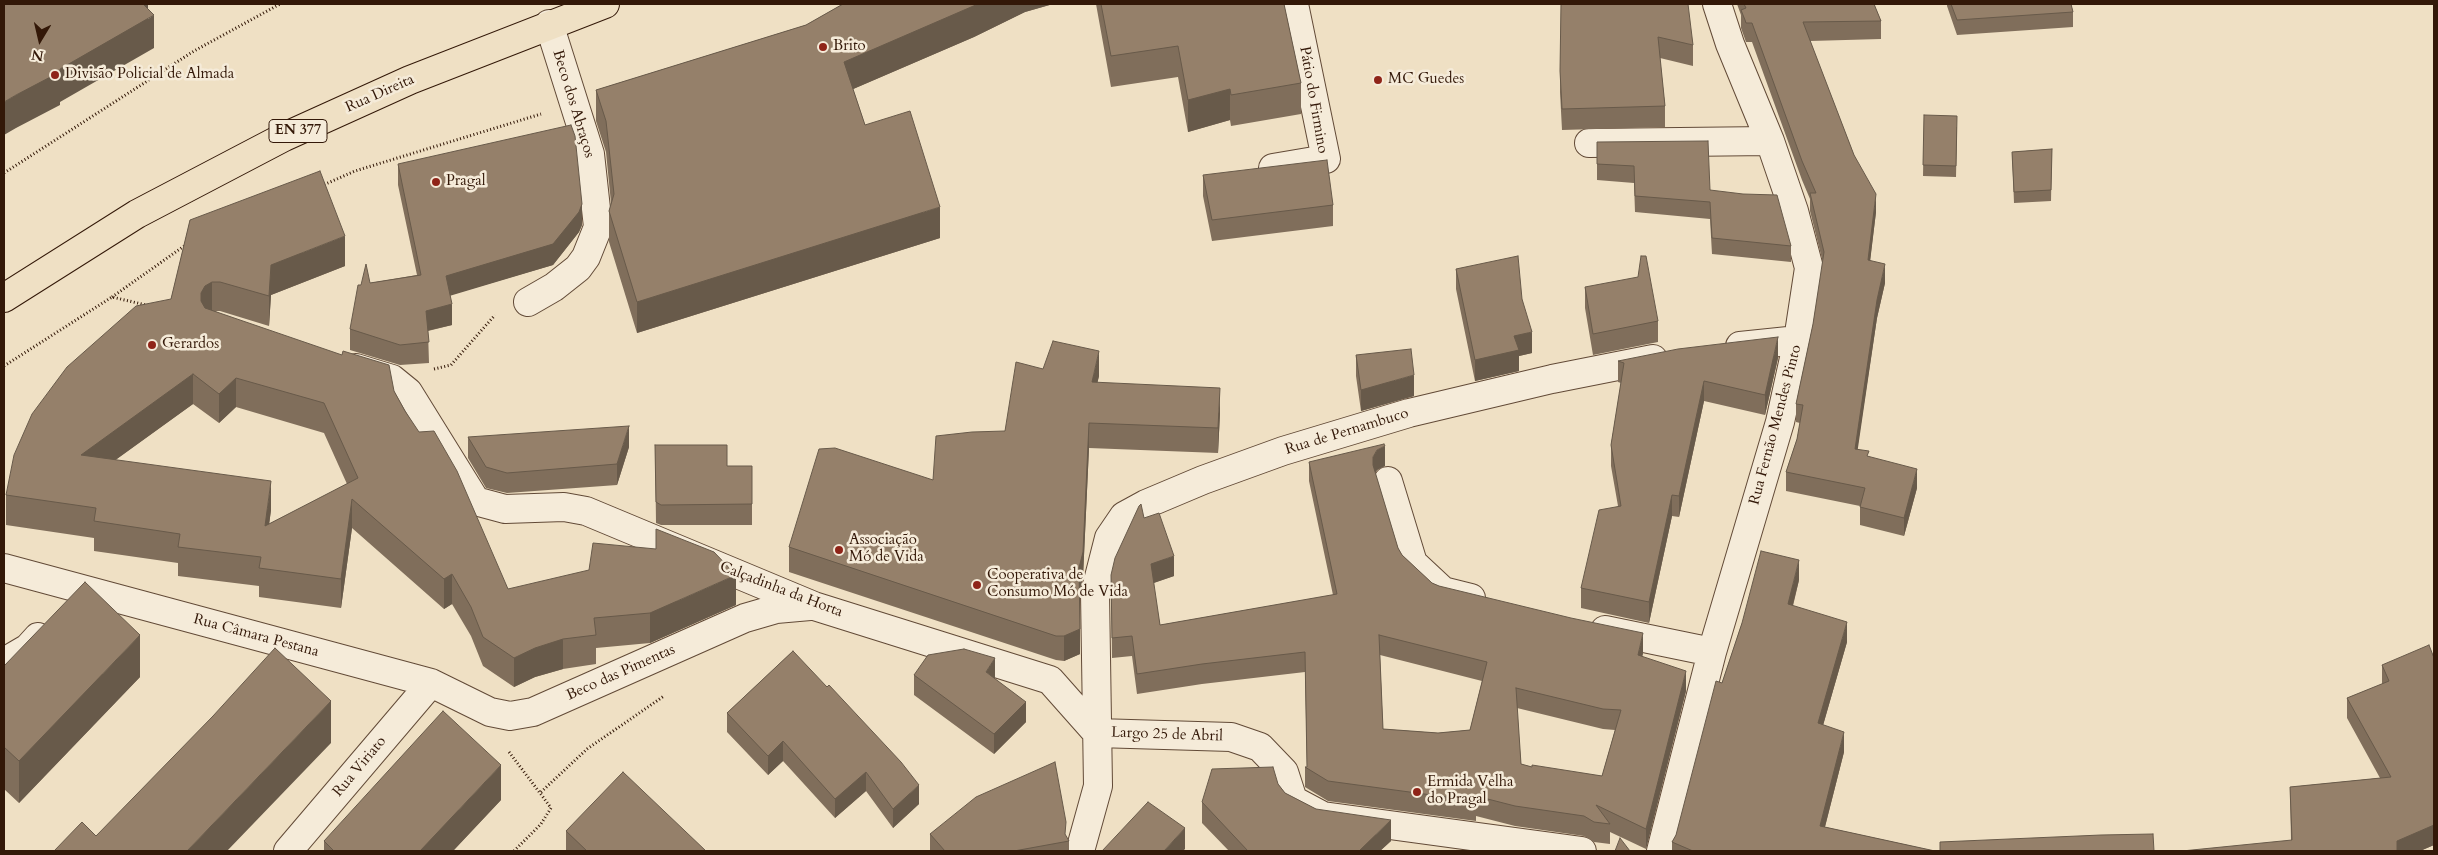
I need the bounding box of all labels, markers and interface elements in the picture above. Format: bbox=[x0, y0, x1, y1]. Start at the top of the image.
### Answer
north arrow bbox=[15, 15, 65, 65]
place label: Brito bbox=[833, 38, 866, 56]
marker: Brito bbox=[817, 41, 829, 53]
text: N bbox=[30, 45, 45, 66]
street label: Pátio do Firmino bbox=[1295, 45, 1331, 155]
street label: Beco dos Abraços bbox=[548, 48, 598, 160]
place label: Divisão Policial de Almada bbox=[65, 66, 234, 84]
marker: Divisão Policial de Almada bbox=[49, 69, 61, 81]
street label: Rua Direita bbox=[343, 71, 417, 117]
place label: MC Guedes bbox=[1388, 71, 1464, 89]
marker: MC Guedes bbox=[1372, 74, 1384, 86]
road number: EN 377 bbox=[269, 120, 327, 142]
place label: Pragal bbox=[446, 173, 486, 191]
marker: Pragal bbox=[430, 176, 442, 188]
place label: Gerardos bbox=[162, 336, 219, 354]
marker: Gerardos bbox=[146, 339, 158, 351]
street label: Rua Fernão Mendes Pinto bbox=[1746, 343, 1806, 507]
street label: Rua de Pernambuco bbox=[1283, 405, 1411, 459]
place label: Associação Mó de Vida bbox=[849, 532, 924, 567]
marker: Associação Mó de Vida bbox=[833, 544, 845, 556]
street label: Calçadinha da Horta bbox=[717, 558, 845, 622]
place label: Cooperativa de Consumo Mó de Vida bbox=[987, 567, 1128, 602]
marker: Cooperativa de Consumo Mó de Vida bbox=[971, 579, 983, 591]
street label: Rua Câmara Pestana bbox=[191, 611, 321, 661]
street label: Beco das Pimentas bbox=[564, 641, 678, 705]
street label: Largo 25 de Abril bbox=[1111, 724, 1223, 746]
street label: Rua Viriato bbox=[330, 733, 390, 801]
place label: Ermida Velha do Pragal bbox=[1427, 774, 1513, 809]
marker: Ermida Velha do Pragal bbox=[1411, 786, 1423, 798]

